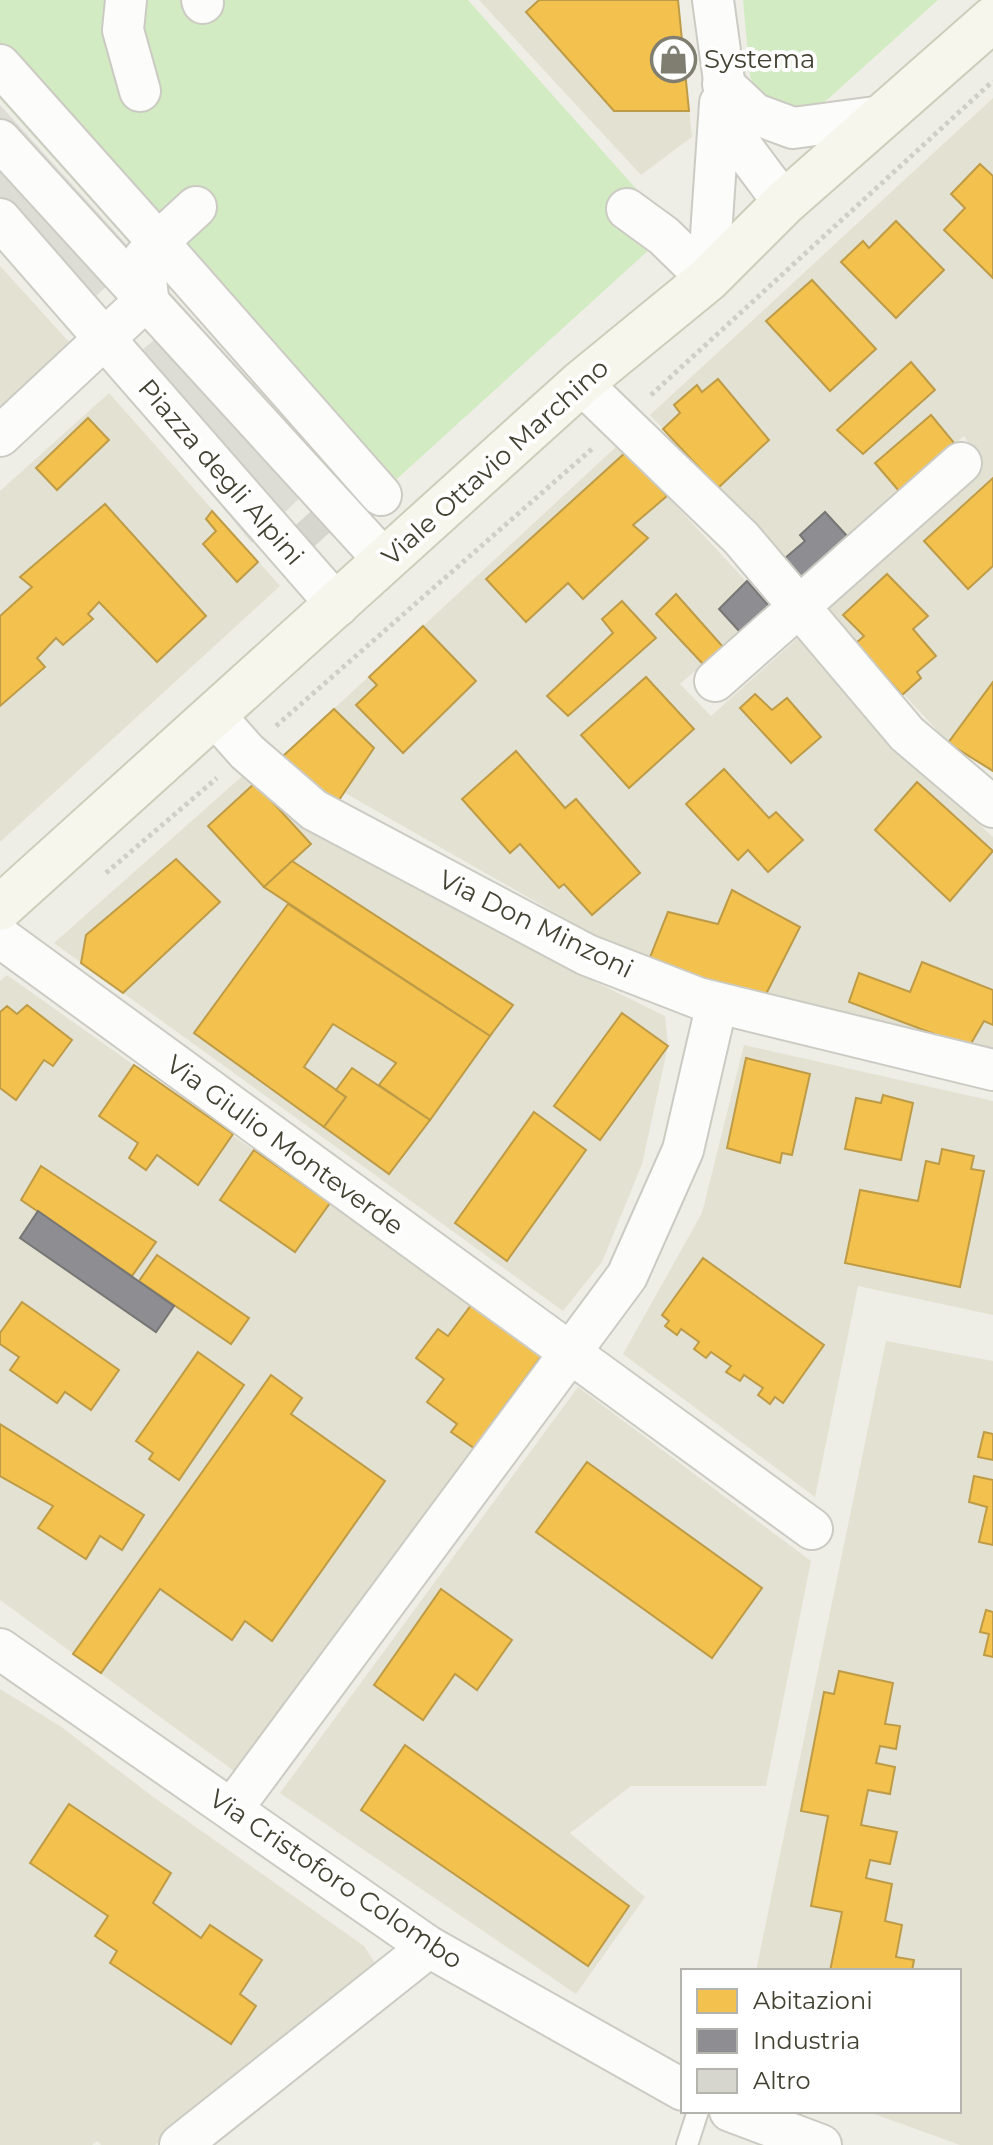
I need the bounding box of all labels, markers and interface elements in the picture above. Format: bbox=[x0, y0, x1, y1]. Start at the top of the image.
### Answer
shop icon: Systema bbox=[649, 35, 697, 83]
place label: Systema bbox=[704, 43, 815, 75]
street label: Viale Ottavio Marchino bbox=[375, 352, 615, 572]
street label: Piazza degli Alpini bbox=[131, 372, 311, 572]
street label: Via Don Minzoni bbox=[434, 863, 638, 985]
street label: Via Giulio Monteverde bbox=[160, 1048, 410, 1242]
street label: Via Cristoforo Colombo bbox=[203, 1782, 469, 1976]
legend bbox=[681, 1969, 961, 2113]
text: Abitazioni bbox=[753, 1986, 873, 2015]
text: Industria bbox=[753, 2026, 860, 2055]
text: Altro bbox=[753, 2066, 811, 2095]

